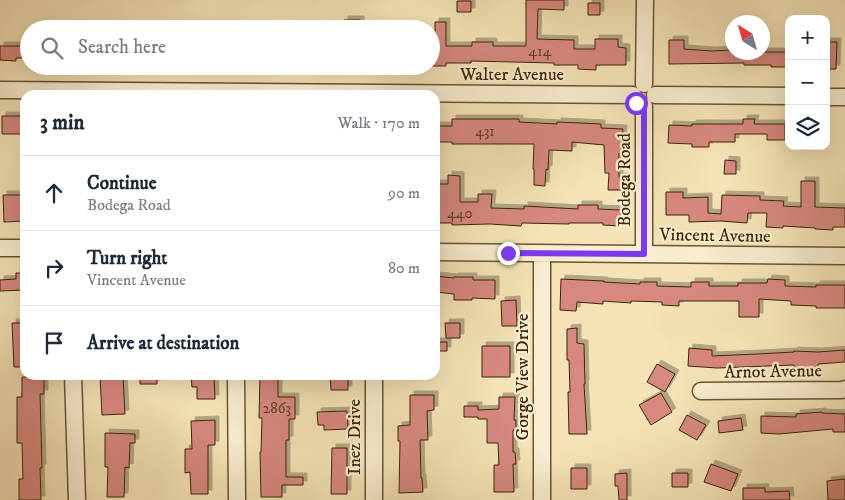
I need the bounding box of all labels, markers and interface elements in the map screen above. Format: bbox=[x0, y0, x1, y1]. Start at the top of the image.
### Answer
north arrow bbox=[725, 15, 770, 60]
map controls bbox=[785, 15, 830, 150]
button: + bbox=[785, 15, 830, 60]
search box bbox=[20, 20, 440, 75]
icon: search bbox=[38, 34, 66, 62]
text: Search here bbox=[78, 36, 166, 59]
house number: 414 bbox=[529, 42, 552, 61]
button: − bbox=[785, 60, 830, 105]
street label: Walter Avenue bbox=[459, 64, 564, 86]
route start bbox=[625, 92, 648, 115]
button: layers bbox=[785, 105, 830, 150]
text: 3 min bbox=[40, 110, 85, 136]
text: Walk · 170 m bbox=[338, 113, 420, 133]
house number: 431 bbox=[475, 122, 495, 141]
street label: Bodega Road bbox=[614, 133, 636, 227]
text: Continue bbox=[87, 172, 157, 195]
icon: ahead bbox=[40, 179, 68, 207]
text: 90 m bbox=[388, 183, 420, 203]
text: Bodega Road bbox=[87, 195, 171, 215]
house number: 440 bbox=[447, 204, 473, 223]
street label: Vincent Avenue bbox=[658, 224, 771, 248]
route end bbox=[497, 242, 520, 265]
text: Turn right bbox=[87, 247, 167, 270]
icon: right bbox=[40, 254, 68, 282]
text: 80 m bbox=[388, 258, 420, 278]
text: Vincent Avenue bbox=[87, 270, 186, 290]
street label: Gorge View Drive bbox=[512, 314, 534, 440]
icon: arrive bbox=[40, 329, 68, 357]
text: Arrive at destination bbox=[87, 332, 239, 355]
street label: Arnot Avenue bbox=[724, 360, 822, 384]
house number: 2863 bbox=[263, 399, 291, 418]
street label: Inez Drive bbox=[344, 399, 366, 475]

